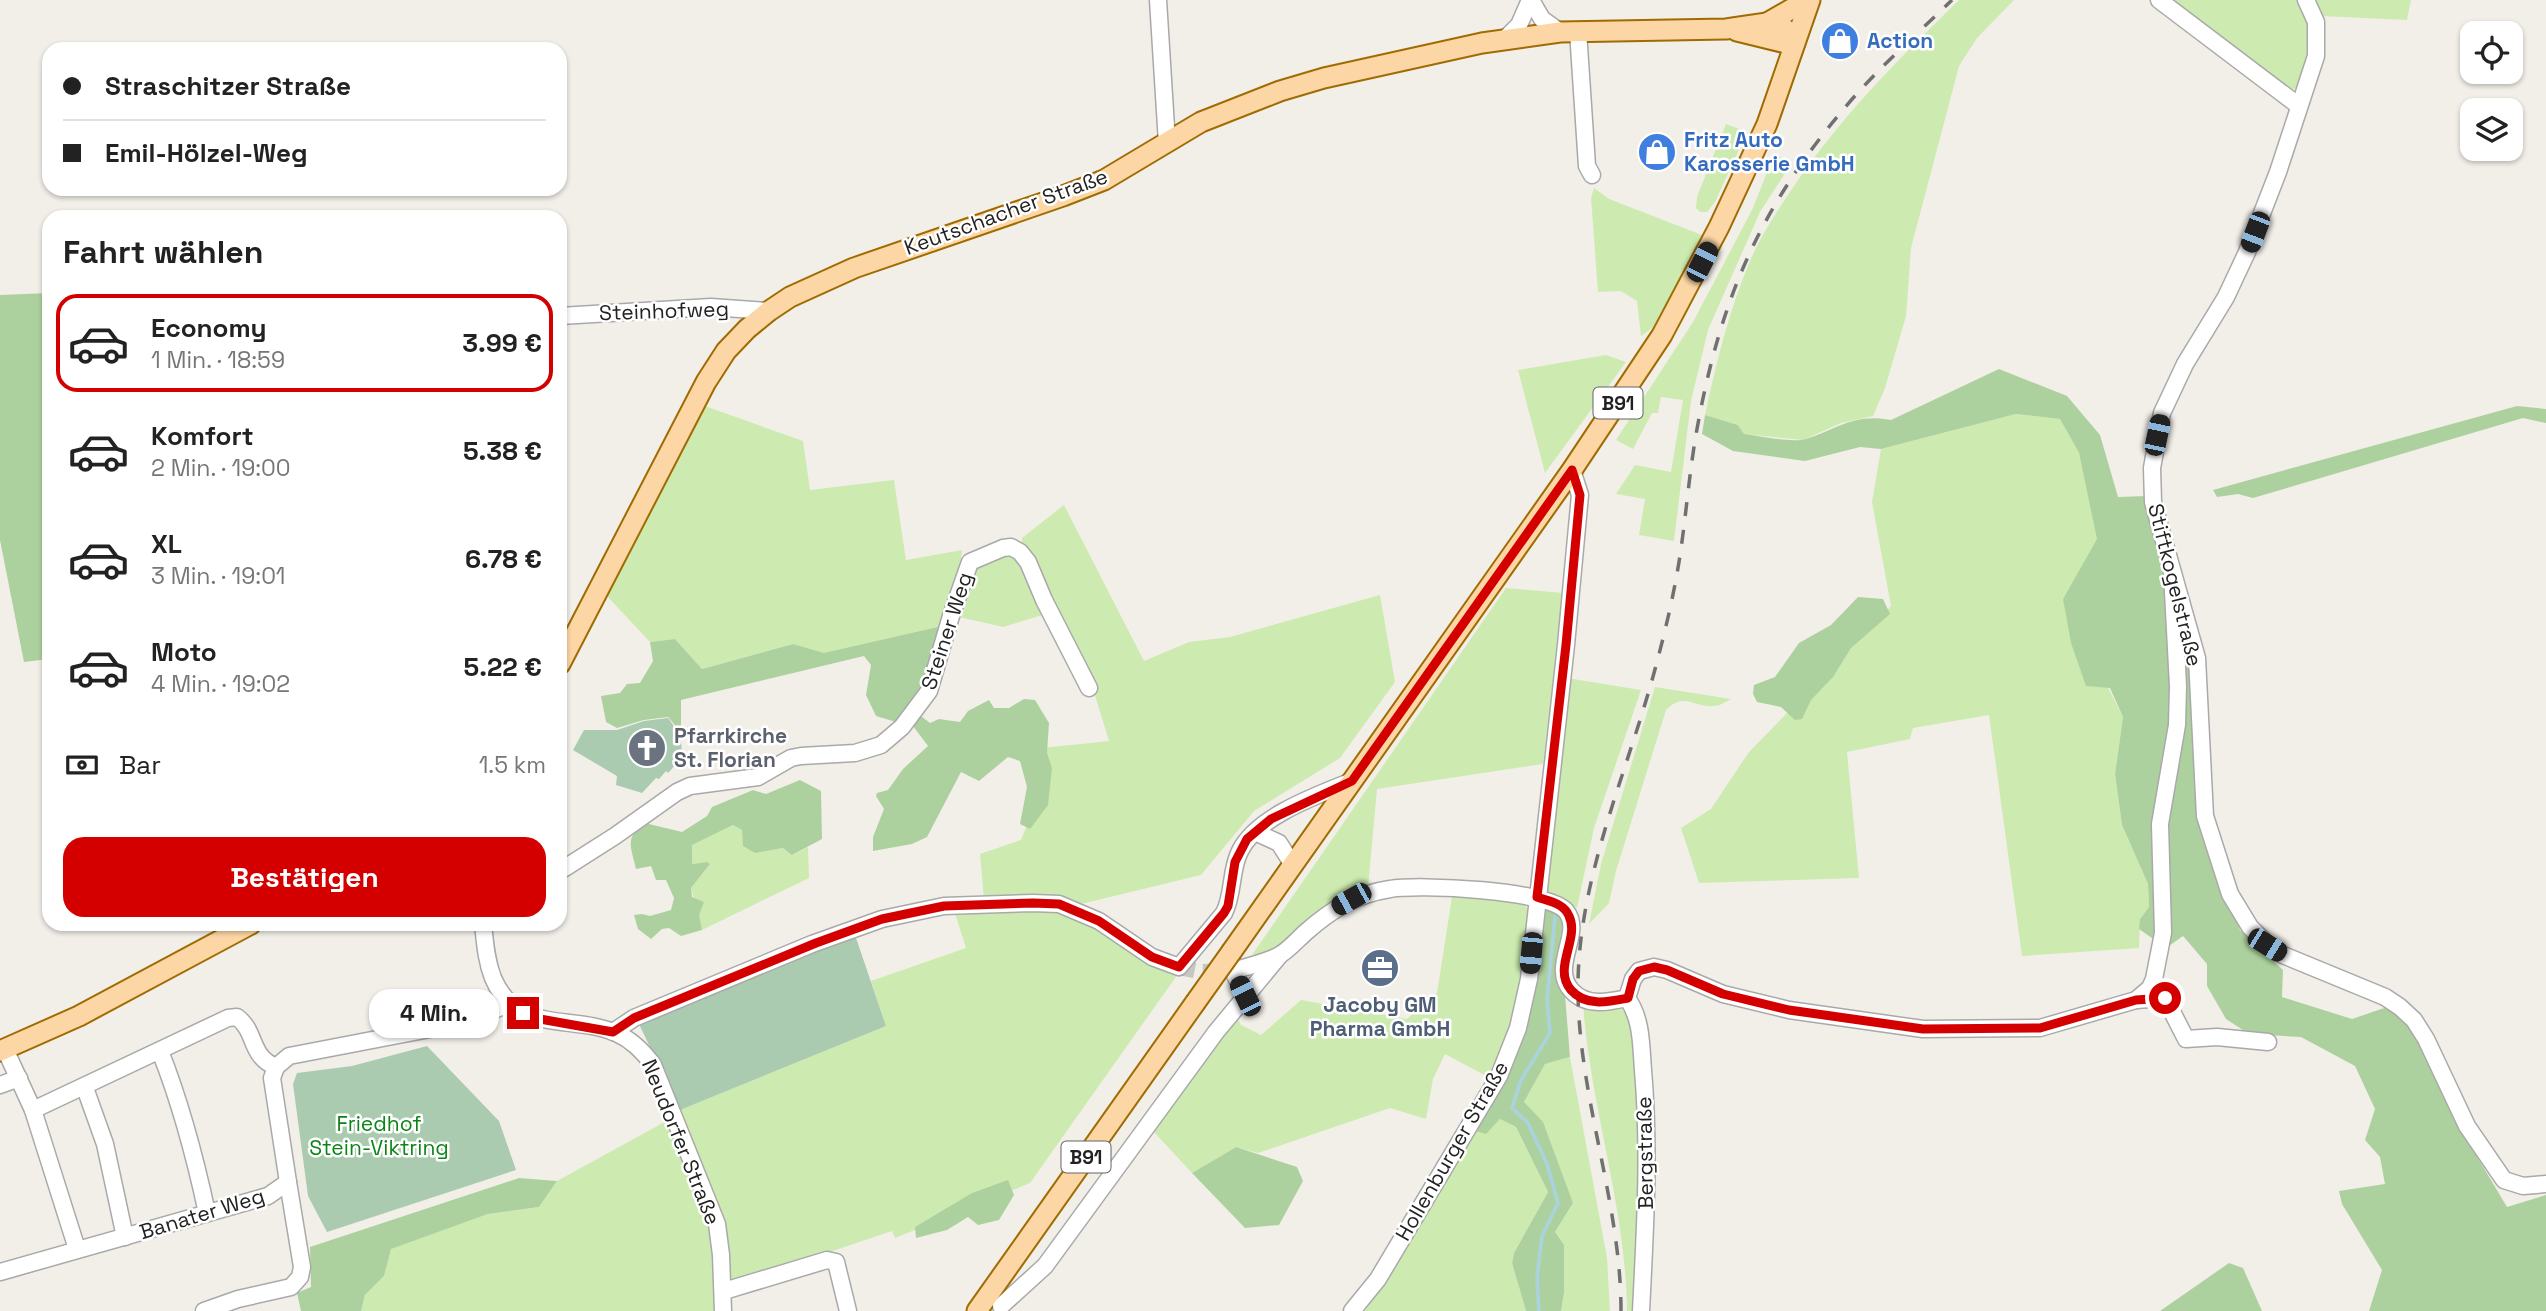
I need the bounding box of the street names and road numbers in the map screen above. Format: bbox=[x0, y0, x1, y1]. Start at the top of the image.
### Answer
street label: Keutschacher Straße bbox=[900, 162, 1111, 261]
street label: Steinhofweg bbox=[599, 295, 729, 326]
road number: B91 bbox=[1594, 388, 1642, 418]
street label: Stiftkogelstraße bbox=[2142, 501, 2209, 669]
street label: Steiner Weg bbox=[915, 569, 978, 693]
street label: Neudorfer Straße bbox=[636, 1055, 727, 1228]
street label: Hollenburger Straße bbox=[1389, 1056, 1514, 1246]
street label: Bergstraße bbox=[1630, 1096, 1659, 1210]
road number: B91 bbox=[1062, 1142, 1110, 1172]
street label: Banater Weg bbox=[136, 1182, 268, 1245]

